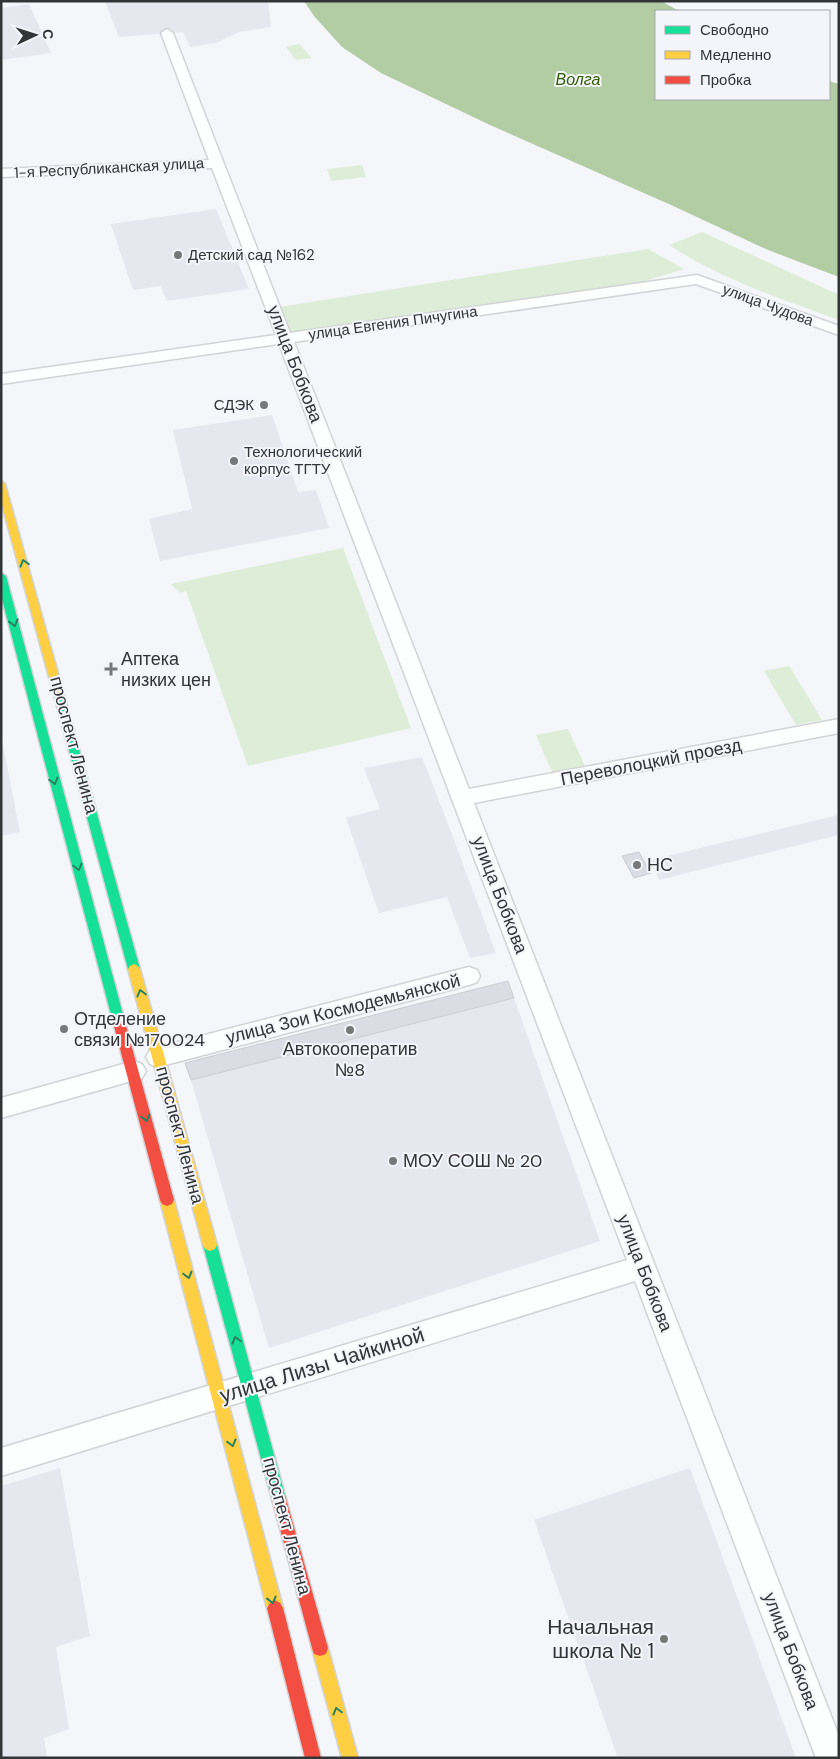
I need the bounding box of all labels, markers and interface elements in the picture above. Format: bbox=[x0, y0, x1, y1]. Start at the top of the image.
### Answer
north arrow bbox=[10, 10, 60, 60]
legend bbox=[655, 10, 830, 100]
text: Свободно bbox=[700, 20, 769, 40]
text: С bbox=[39, 28, 57, 40]
text: Медленно bbox=[700, 45, 771, 65]
water label: Волга bbox=[556, 69, 601, 90]
text: Пробка bbox=[700, 70, 752, 90]
street label: 1-я Республиканская улица bbox=[13, 153, 205, 183]
place label: Детский сад №162 bbox=[188, 245, 315, 265]
marker: Детский сад №162 bbox=[172, 249, 184, 261]
street label: улица Чудова bbox=[720, 279, 817, 331]
street label: улица Евгения Пичугина bbox=[307, 301, 479, 345]
street label: улица Бобкова bbox=[262, 302, 329, 427]
place label: СДЭК bbox=[214, 395, 254, 415]
marker: СДЭК bbox=[258, 399, 270, 411]
place label: Технологический корпус ТГТУ bbox=[244, 442, 362, 479]
marker: Технологический корпус ТГТУ bbox=[228, 455, 240, 467]
one-way arrow bbox=[19, 559, 29, 567]
one-way arrow bbox=[8, 619, 18, 627]
place label: Аптека низких цен bbox=[121, 647, 211, 692]
marker: Аптека низких цен bbox=[105, 663, 117, 675]
street label: проспект Ленина bbox=[44, 674, 104, 817]
street label: Переволоцкий проезд bbox=[559, 733, 744, 791]
one-way arrow bbox=[49, 776, 59, 784]
street label: улица Бобкова bbox=[467, 833, 534, 958]
place label: НС bbox=[647, 853, 673, 877]
marker: НС bbox=[631, 859, 643, 871]
one-way arrow bbox=[72, 863, 82, 871]
street label: улица Зои Космодемьянской bbox=[223, 968, 463, 1050]
one-way arrow bbox=[136, 988, 147, 997]
place label: Отделение связи №170024 bbox=[74, 1007, 205, 1052]
marker: Отделение связи №170024 bbox=[58, 1023, 70, 1035]
marker: Автокооператив №8 bbox=[344, 1024, 356, 1036]
place label: Автокооператив №8 bbox=[283, 1037, 417, 1082]
street label: проспект Ленина bbox=[150, 1064, 210, 1207]
one-way arrow bbox=[140, 1113, 151, 1122]
place label: МОУ СОШ № 20 bbox=[403, 1149, 542, 1173]
marker: МОУ СОШ № 20 bbox=[387, 1155, 399, 1167]
street label: улица Бобкова bbox=[612, 1211, 679, 1336]
one-way arrow bbox=[182, 1271, 193, 1279]
street label: улица Лизы Чайкиной bbox=[216, 1321, 428, 1409]
one-way arrow bbox=[231, 1336, 241, 1344]
one-way arrow bbox=[226, 1439, 237, 1447]
street label: проспект Ленина bbox=[257, 1455, 317, 1598]
street label: улица Бобкова bbox=[758, 1589, 825, 1714]
one-way arrow bbox=[266, 1596, 277, 1605]
place label: Начальная школа № 1 bbox=[547, 1613, 654, 1665]
marker: Начальная школа № 1 bbox=[658, 1633, 670, 1645]
one-way arrow bbox=[333, 1707, 343, 1715]

